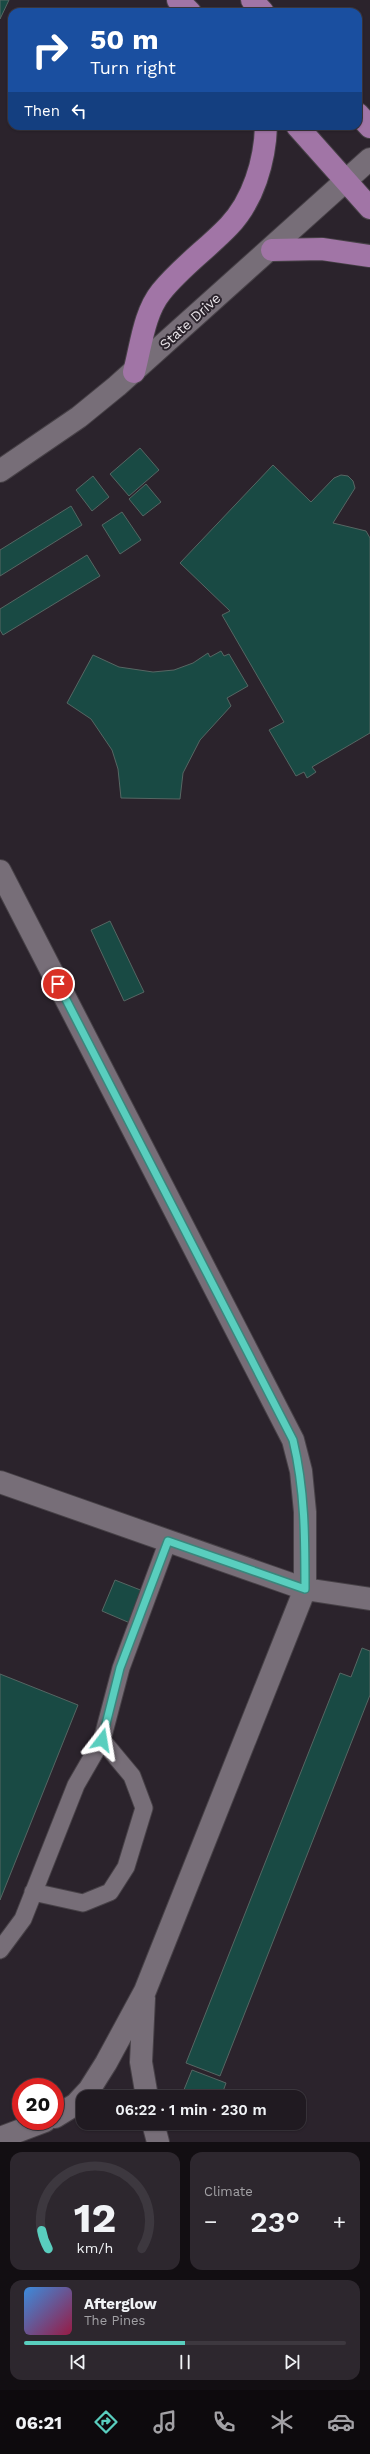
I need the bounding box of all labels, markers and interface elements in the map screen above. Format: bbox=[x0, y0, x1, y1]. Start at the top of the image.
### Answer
text: 50 m bbox=[90, 23, 159, 56]
icon: right bbox=[24, 24, 76, 76]
text: Turn right bbox=[90, 57, 176, 78]
icon: left bbox=[68, 100, 90, 122]
text: Then bbox=[24, 102, 60, 120]
street label: State Drive bbox=[156, 290, 224, 352]
pin bbox=[41, 967, 75, 1001]
icon: arrive bbox=[47, 973, 69, 995]
position arrow bbox=[81, 1719, 123, 1761]
speed limit sign: 20 bbox=[12, 2078, 64, 2130]
text: 06:22 · 1 min · 230 m bbox=[115, 2101, 267, 2119]
text: Climate bbox=[204, 2184, 253, 2199]
text: 12 bbox=[74, 2193, 116, 2242]
text: 23° bbox=[250, 2204, 300, 2239]
text: − bbox=[204, 2209, 217, 2234]
text: + bbox=[333, 2209, 346, 2234]
text: km/h bbox=[77, 2240, 113, 2256]
text: Afterglow bbox=[84, 2295, 157, 2313]
text: The Pines bbox=[84, 2313, 145, 2328]
icon: previous bbox=[67, 2351, 89, 2373]
icon: pause bbox=[174, 2351, 196, 2373]
icon: next bbox=[281, 2351, 303, 2373]
icon: directions bbox=[92, 2408, 120, 2436]
icon: music bbox=[151, 2408, 179, 2436]
icon: phone bbox=[210, 2408, 238, 2436]
icon: climate bbox=[268, 2408, 296, 2436]
icon: car bbox=[327, 2408, 355, 2436]
text: 06:21 bbox=[15, 2412, 62, 2433]

